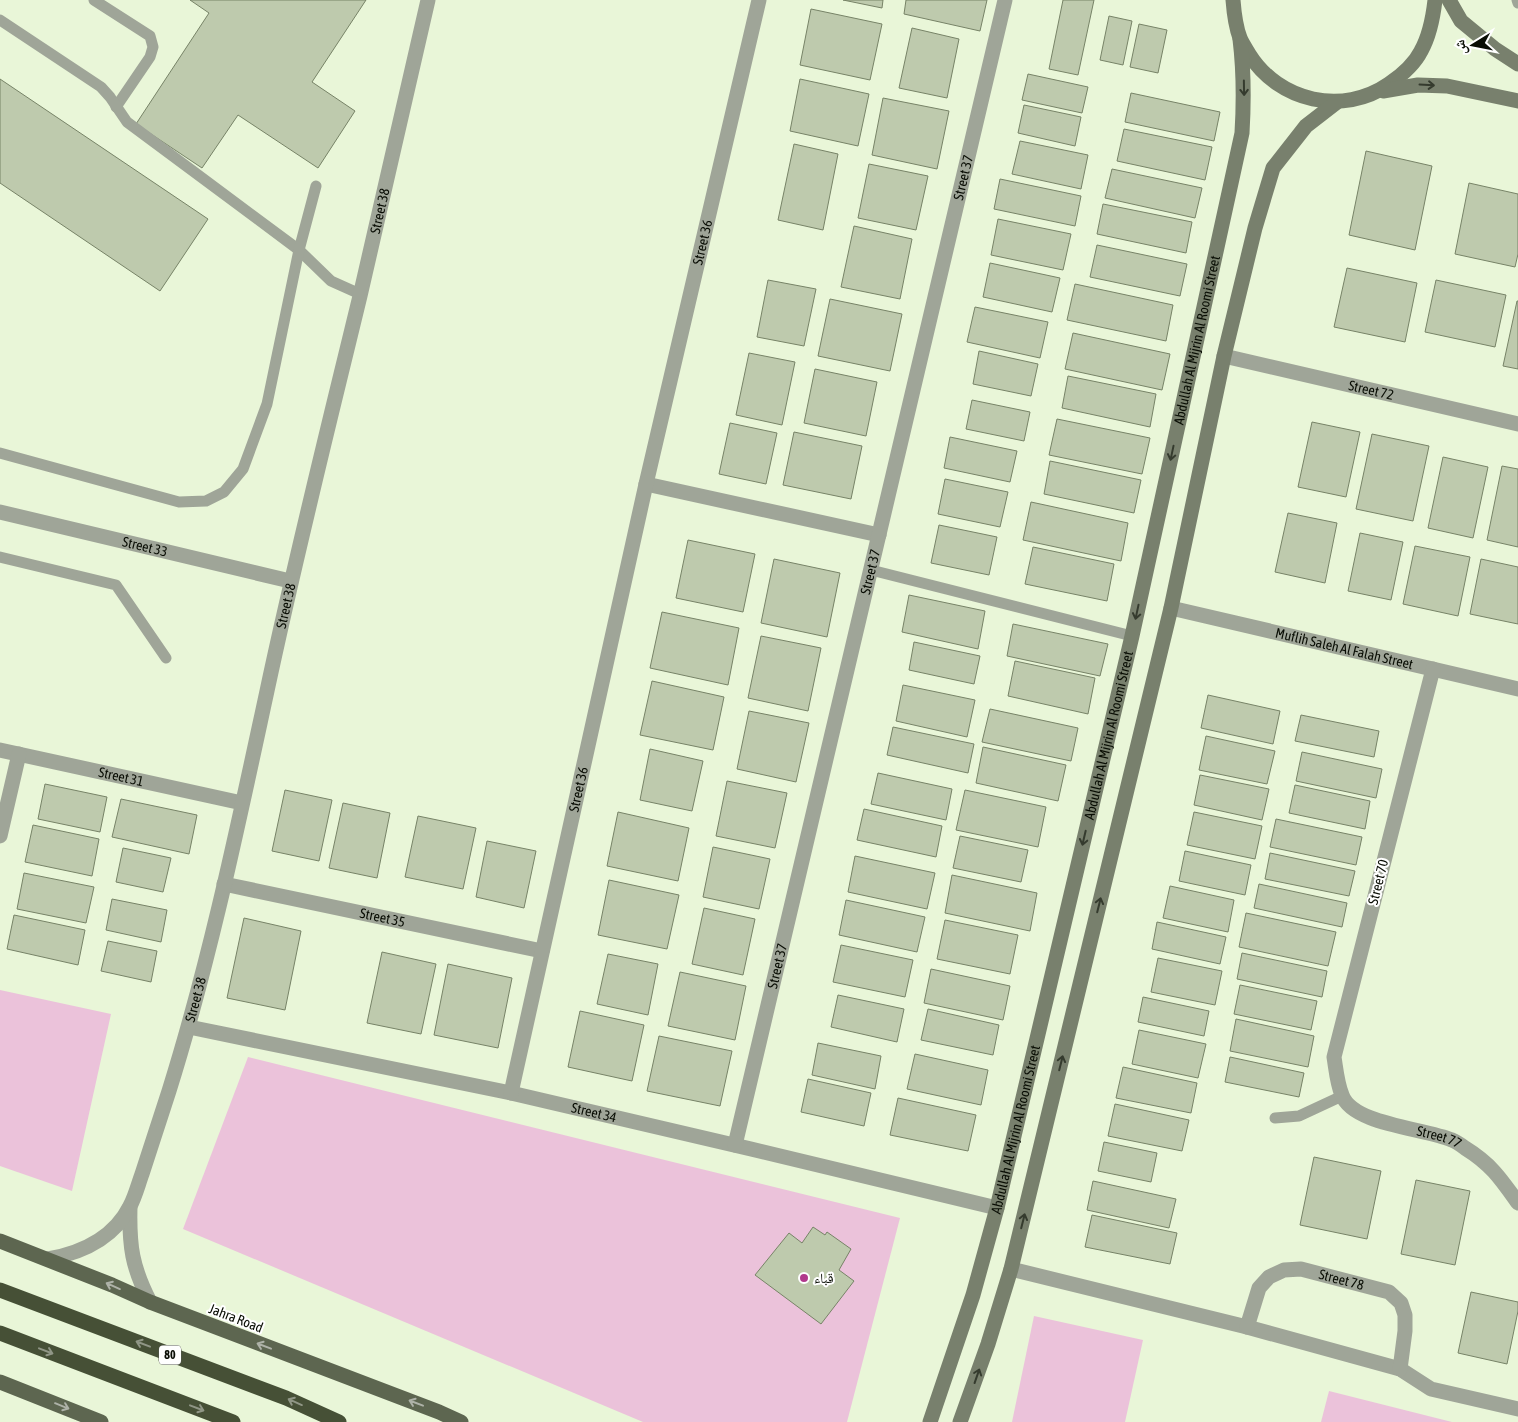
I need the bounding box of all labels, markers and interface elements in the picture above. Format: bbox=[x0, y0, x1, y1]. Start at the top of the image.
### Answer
north arrow bbox=[1448, 20, 1498, 70]
text: ش bbox=[1451, 38, 1470, 56]
one-way arrow bbox=[1239, 80, 1249, 96]
one-way arrow bbox=[1419, 81, 1435, 90]
street label: Street 37 bbox=[950, 153, 976, 202]
street label: Street 38 bbox=[367, 186, 393, 235]
street label: Street 36 bbox=[689, 218, 716, 266]
street label: Abdullah Al Mijrin Al Roomi Street bbox=[1170, 254, 1223, 426]
street label: Street 72 bbox=[1347, 377, 1395, 403]
one-way arrow bbox=[1167, 444, 1176, 460]
street label: Street 33 bbox=[121, 533, 169, 560]
street label: Street 37 bbox=[857, 548, 883, 596]
street label: Street 38 bbox=[273, 581, 299, 630]
one-way arrow bbox=[1132, 603, 1142, 619]
street label: Muflih Saleh Al Falah Street bbox=[1274, 625, 1415, 672]
street label: Abdullah Al Mijrin Al Roomi Street bbox=[1081, 649, 1136, 821]
street label: Street 31 bbox=[97, 764, 145, 789]
street label: Street 36 bbox=[566, 765, 591, 814]
one-way arrow bbox=[1079, 829, 1088, 845]
street label: Street 70 bbox=[1365, 857, 1391, 906]
one-way arrow bbox=[1095, 897, 1104, 913]
street label: Street 35 bbox=[358, 905, 407, 930]
street label: Street 37 bbox=[764, 942, 790, 990]
street label: Street 38 bbox=[182, 975, 209, 1024]
street label: Abdullah Al Mijrin Al Roomi Street bbox=[988, 1044, 1043, 1216]
one-way arrow bbox=[1057, 1055, 1066, 1071]
street label: Street 34 bbox=[570, 1099, 619, 1125]
street label: Street 77 bbox=[1415, 1123, 1465, 1151]
one-way arrow bbox=[1019, 1213, 1028, 1229]
street label: Street 78 bbox=[1317, 1266, 1366, 1293]
place label: قباء bbox=[814, 1270, 834, 1286]
marker: قباء bbox=[798, 1272, 810, 1284]
one-way arrow bbox=[106, 1280, 121, 1289]
street label: Jahra Road bbox=[207, 1300, 265, 1336]
one-way arrow bbox=[136, 1339, 151, 1348]
one-way arrow bbox=[257, 1341, 273, 1350]
road number: 80 bbox=[159, 1346, 181, 1364]
one-way arrow bbox=[38, 1347, 53, 1356]
one-way arrow bbox=[973, 1369, 982, 1384]
one-way arrow bbox=[288, 1397, 303, 1407]
one-way arrow bbox=[409, 1398, 425, 1407]
one-way arrow bbox=[54, 1403, 69, 1412]
one-way arrow bbox=[190, 1405, 205, 1414]

